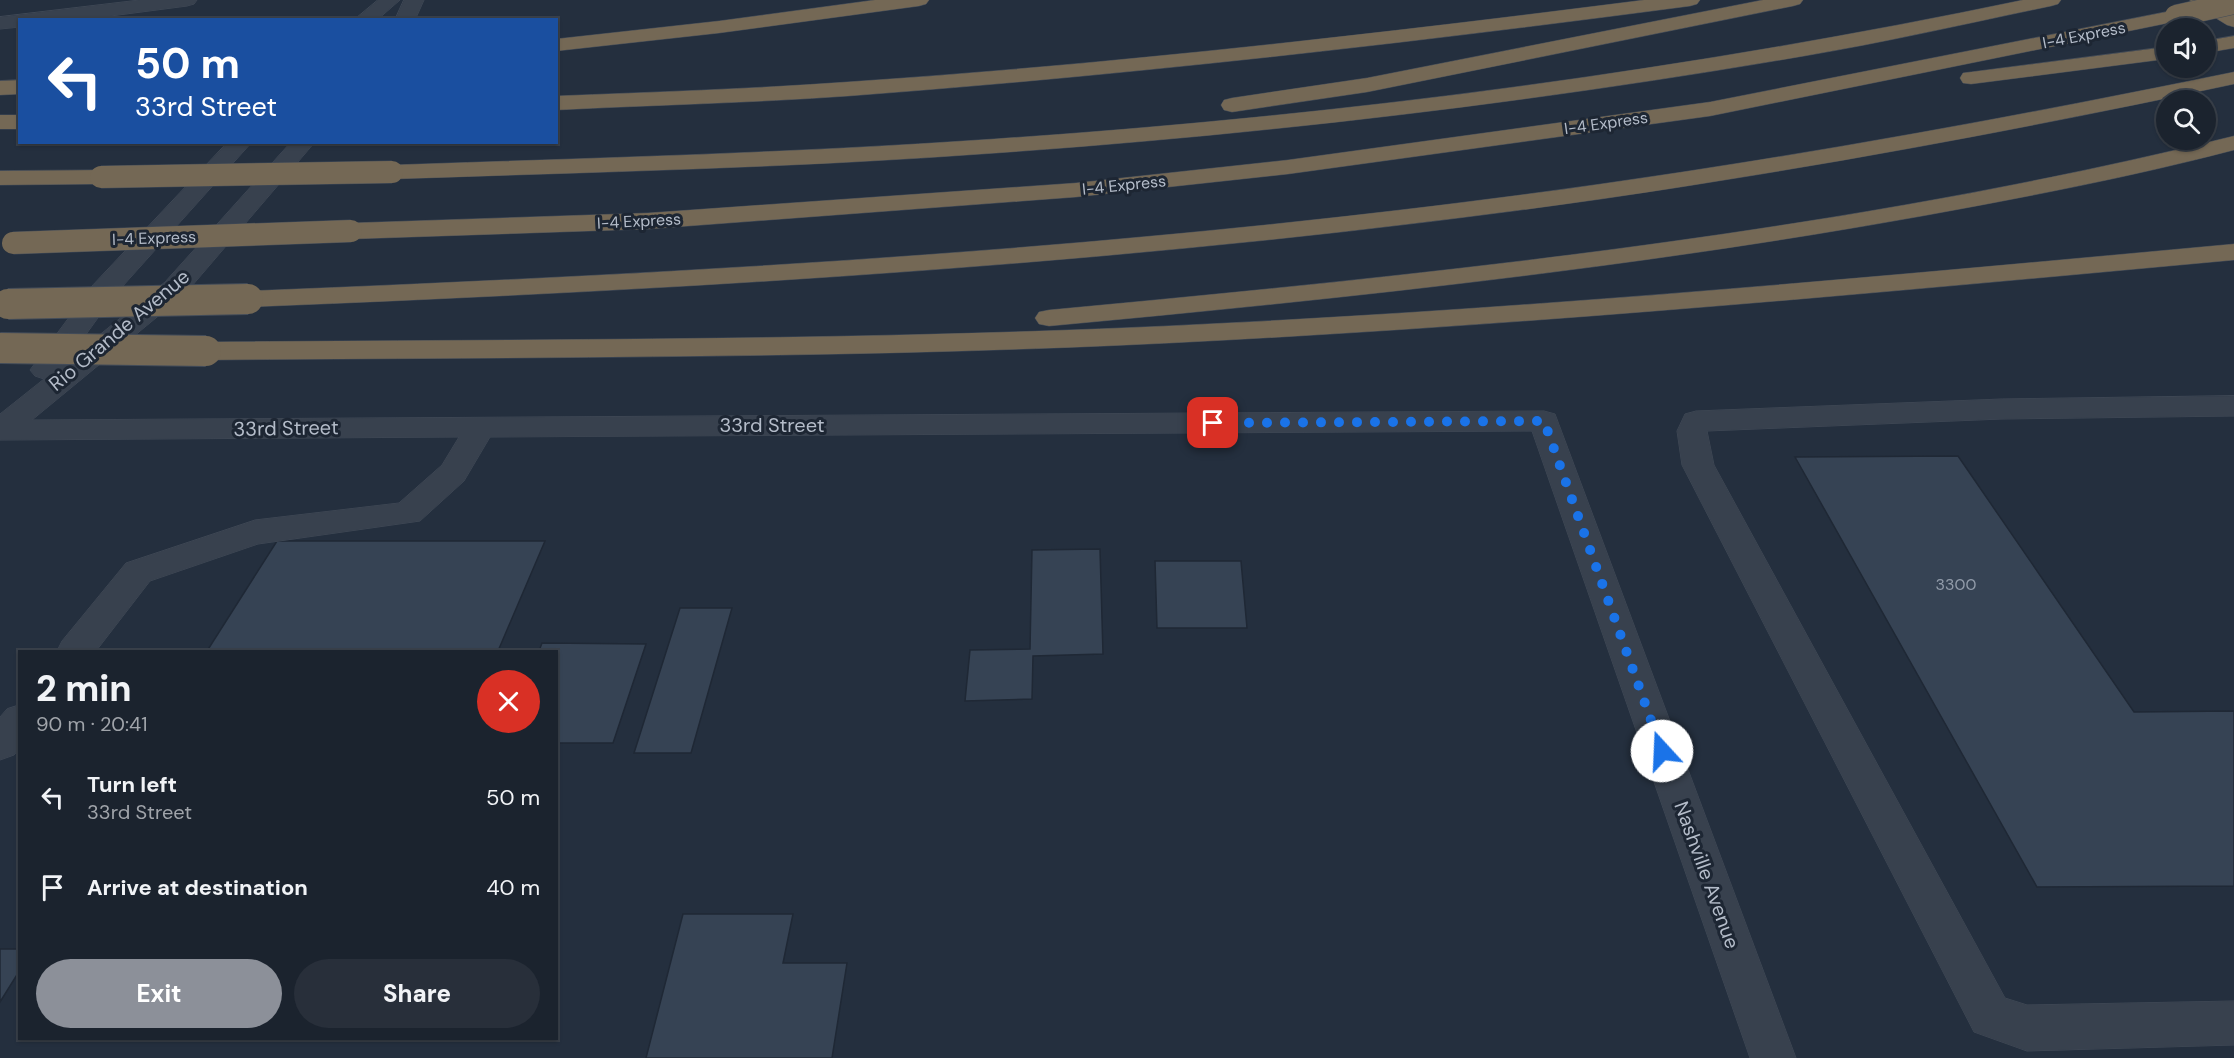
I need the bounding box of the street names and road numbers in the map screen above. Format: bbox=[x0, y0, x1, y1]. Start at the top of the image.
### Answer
street label: I-4 Express bbox=[2041, 17, 2127, 53]
street label: I-4 Express bbox=[1563, 107, 1649, 139]
street label: I-4 Express bbox=[1081, 170, 1167, 200]
street label: I-4 Express bbox=[596, 208, 682, 234]
street label: I-4 Express bbox=[112, 226, 196, 250]
street label: Rio Grande Avenue bbox=[43, 263, 195, 397]
street label: 33rd Street bbox=[719, 412, 825, 438]
street label: 33rd Street bbox=[233, 414, 339, 442]
street label: Nashville Avenue bbox=[1668, 798, 1746, 952]

